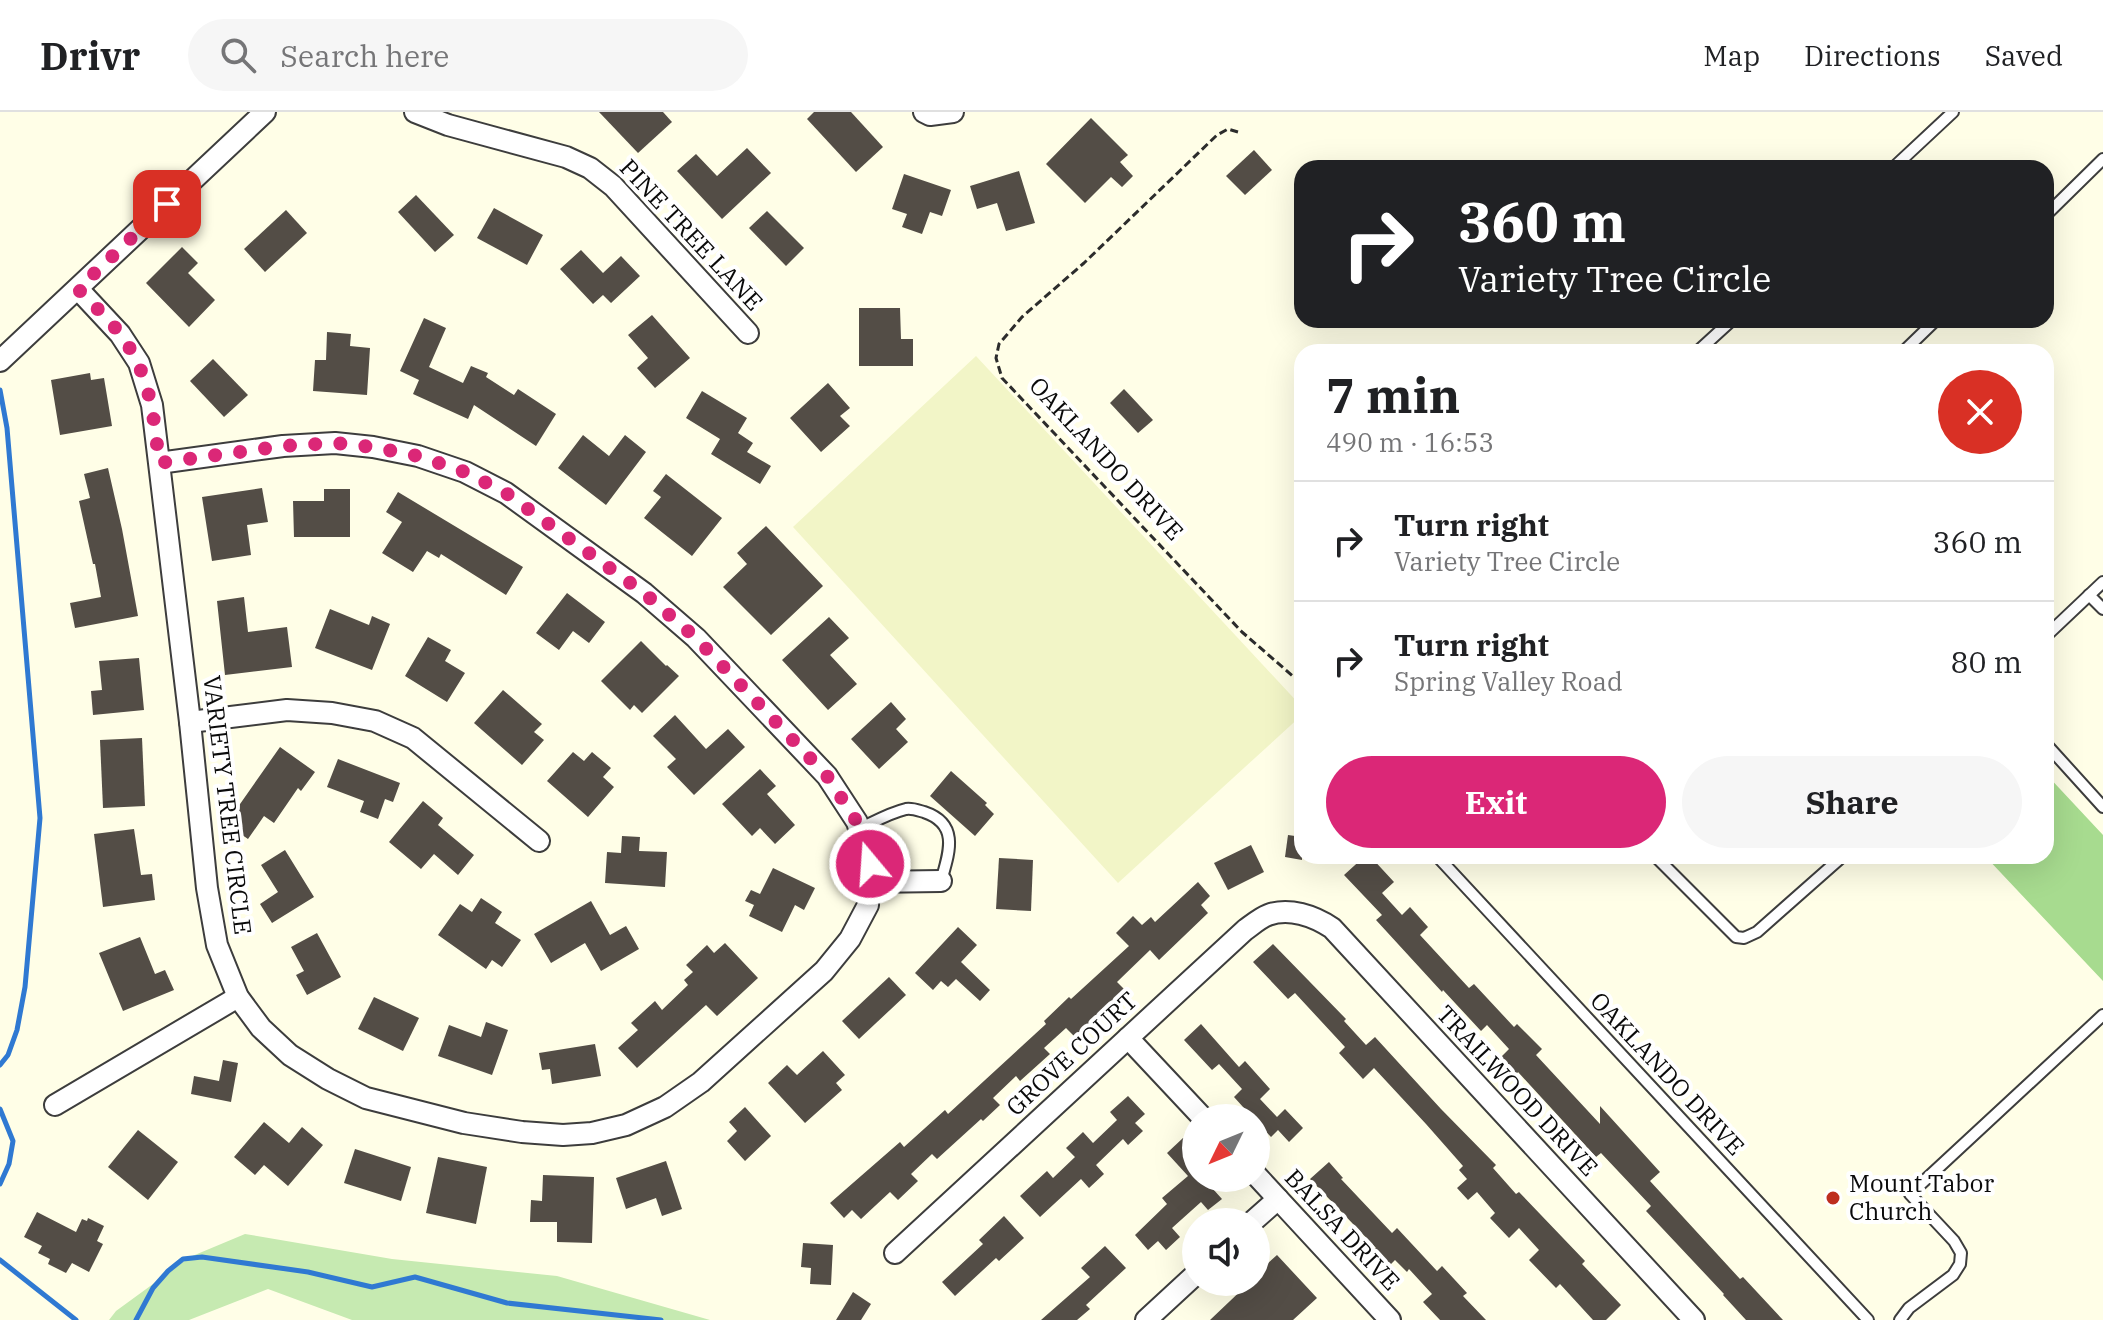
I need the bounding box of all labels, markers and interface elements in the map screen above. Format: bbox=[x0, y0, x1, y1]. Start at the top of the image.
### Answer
search box bbox=[188, 19, 748, 91]
text: Drivr bbox=[40, 31, 140, 80]
icon: search bbox=[216, 33, 260, 77]
text: Search here bbox=[280, 36, 449, 75]
text: Map bbox=[1703, 37, 1760, 74]
text: Directions bbox=[1804, 37, 1941, 74]
text: Saved bbox=[1985, 37, 2063, 74]
street label: PINE TREE LANE bbox=[613, 152, 770, 317]
pin bbox=[133, 170, 201, 238]
icon: arrive bbox=[145, 182, 189, 226]
text: 360 m bbox=[1458, 185, 1626, 257]
icon: right bbox=[1326, 192, 1430, 296]
text: Variety Tree Circle bbox=[1458, 255, 1771, 302]
text: 7 min bbox=[1326, 364, 1460, 426]
street label: OAKLANDO DRIVE bbox=[1023, 370, 1191, 547]
button: close bbox=[1938, 370, 2022, 454]
text: 490 m · 16:53 bbox=[1326, 425, 1494, 459]
text: Turn right bbox=[1394, 505, 1549, 544]
icon: right bbox=[1326, 519, 1370, 563]
text: 360 m bbox=[1932, 522, 2022, 561]
text: Variety Tree Circle bbox=[1394, 544, 1620, 578]
text: Turn right bbox=[1394, 625, 1549, 664]
icon: right bbox=[1326, 639, 1370, 683]
text: 80 m bbox=[1950, 642, 2022, 681]
text: Spring Valley Road bbox=[1394, 664, 1623, 698]
street label: VARIETY TREE CIRCLE bbox=[196, 673, 260, 936]
button: Exit bbox=[1326, 756, 1666, 848]
button: Share bbox=[1682, 756, 2022, 848]
position arrow bbox=[828, 822, 912, 906]
street label: GROVE COURT bbox=[999, 984, 1144, 1122]
street label: OAKLANDO DRIVE bbox=[1584, 985, 1752, 1162]
street label: TRAILWOOD DRIVE bbox=[1430, 998, 1605, 1183]
north arrow bbox=[1182, 1104, 1270, 1192]
map controls bbox=[1182, 1104, 1270, 1296]
street label: BALSA DRIVE bbox=[1278, 1162, 1407, 1297]
place label: Mount Tabor Church bbox=[1849, 1167, 1994, 1227]
marker: Mount Tabor Church bbox=[1824, 1189, 1842, 1207]
button: sound bbox=[1182, 1208, 1270, 1296]

